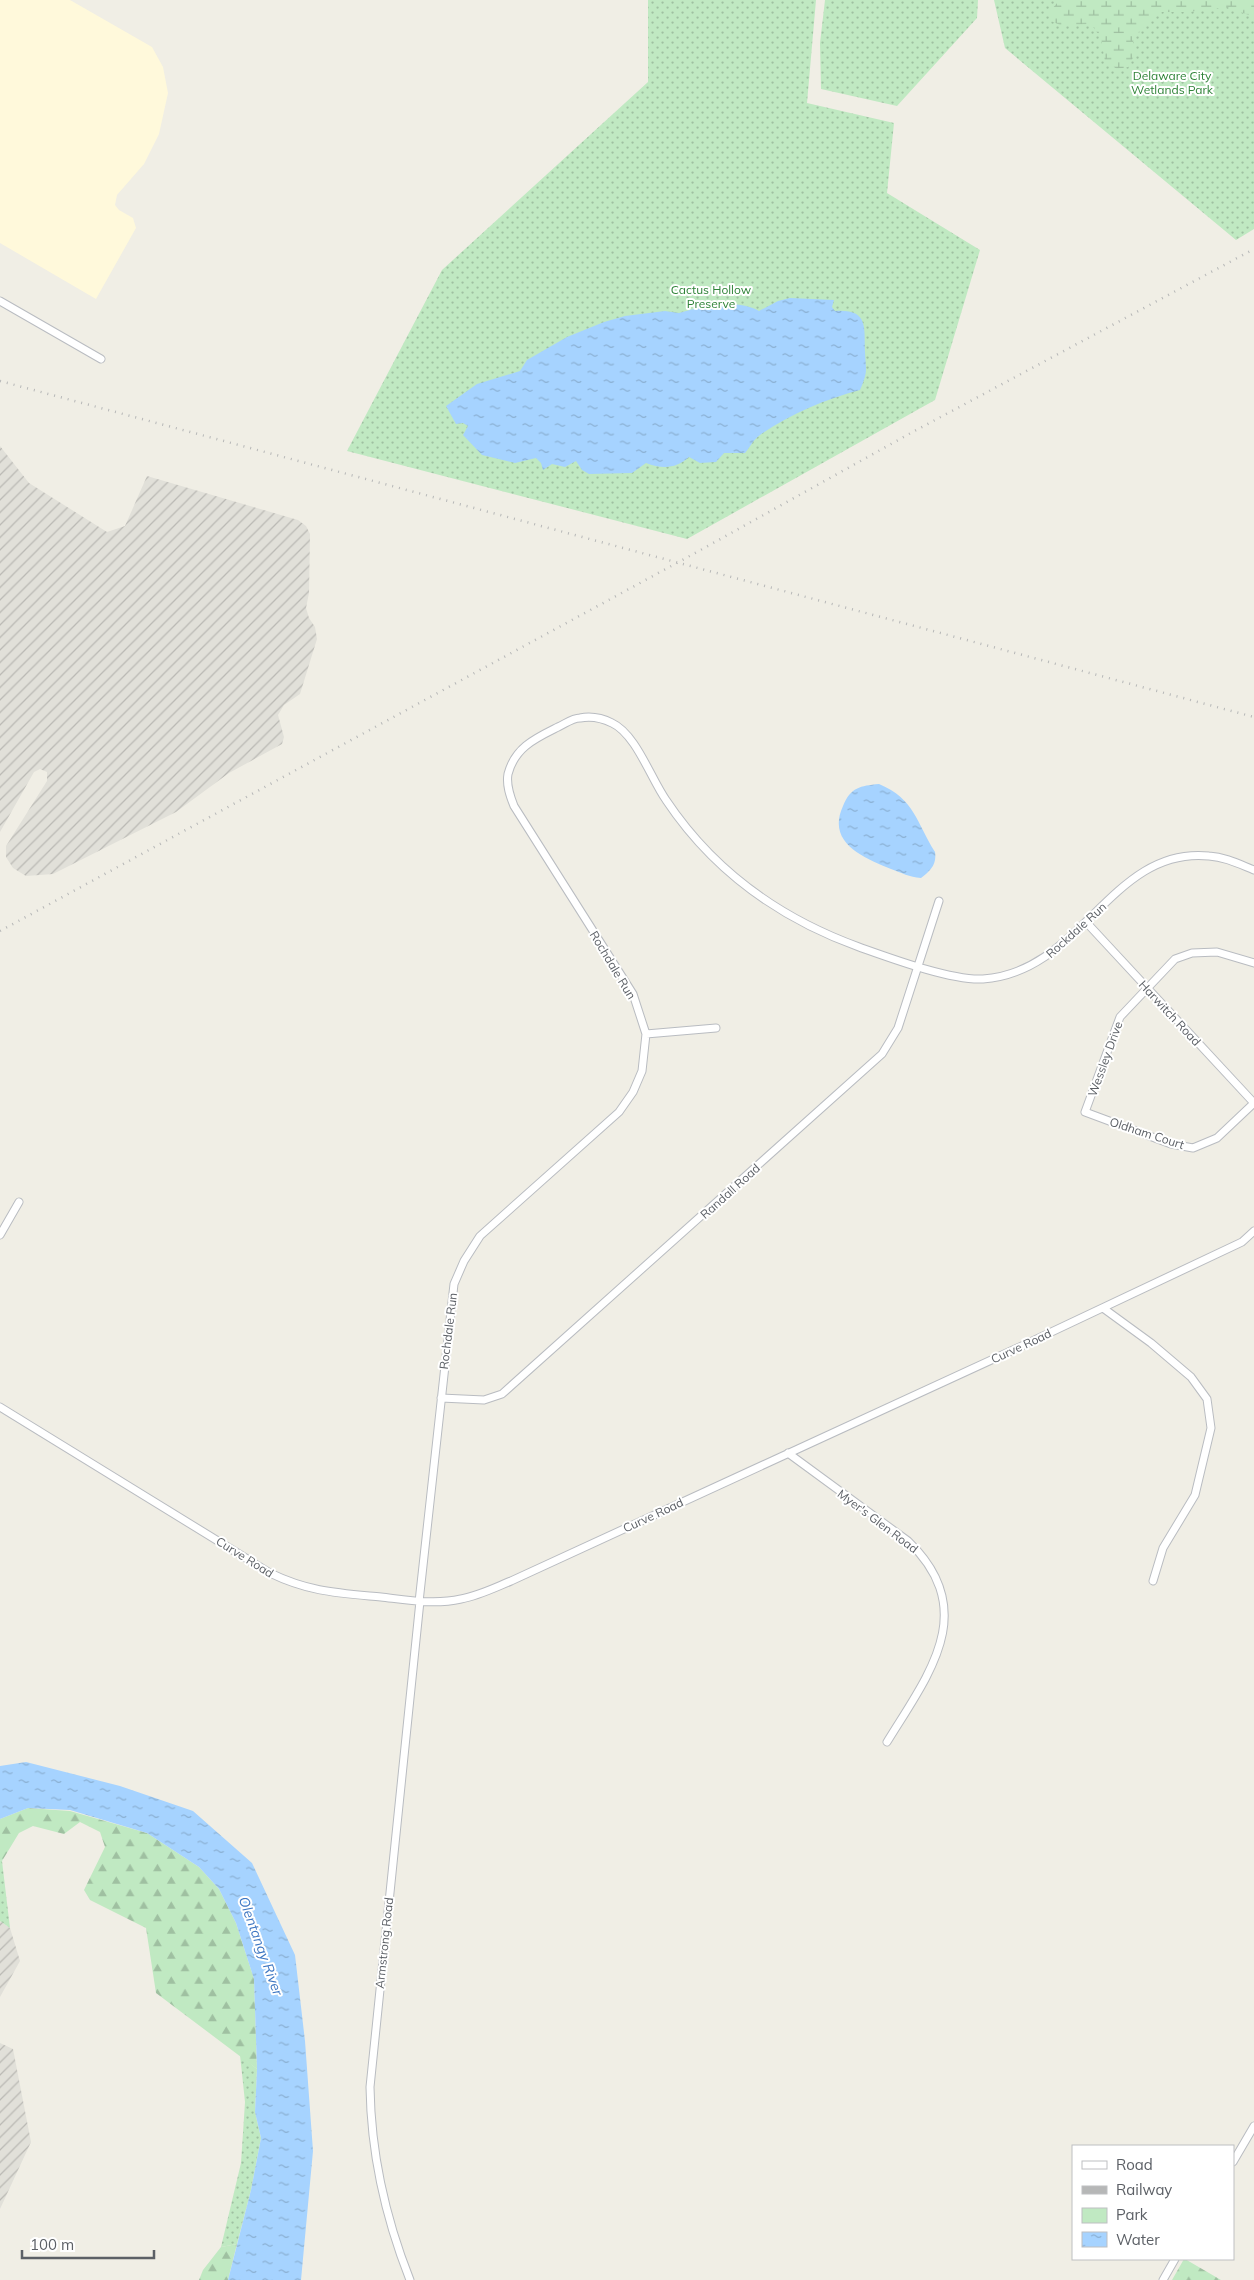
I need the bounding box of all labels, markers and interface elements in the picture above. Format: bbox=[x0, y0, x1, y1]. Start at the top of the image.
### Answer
park label: Delaware City Wetlands Park bbox=[1131, 68, 1214, 97]
park label: Cactus Hollow Preserve bbox=[671, 282, 752, 311]
street label: Rockdale Run bbox=[1043, 899, 1109, 961]
street label: Rochdale Run bbox=[587, 928, 639, 1002]
street label: Harwitch Road bbox=[1136, 977, 1204, 1049]
street label: Wessley Drive bbox=[1084, 1019, 1126, 1099]
street label: Oldham Court bbox=[1108, 1114, 1186, 1152]
street label: Randall Road bbox=[697, 1160, 763, 1222]
street label: Rochdale Run bbox=[436, 1292, 460, 1370]
street label: Curve Road bbox=[988, 1325, 1054, 1367]
street label: Myer's Glen Road bbox=[835, 1486, 921, 1556]
street label: Curve Road bbox=[620, 1494, 686, 1536]
street label: Curve Road bbox=[213, 1533, 277, 1581]
water label: Olentangy River bbox=[235, 1894, 288, 1999]
street label: Armstrong Road bbox=[372, 1897, 396, 1989]
legend bbox=[1072, 2145, 1234, 2260]
text: Road bbox=[1116, 2155, 1153, 2174]
text: Railway bbox=[1116, 2180, 1172, 2199]
text: Park bbox=[1116, 2205, 1148, 2224]
scale bar bbox=[22, 2228, 155, 2260]
text: Water bbox=[1116, 2230, 1160, 2249]
text: 100 m bbox=[30, 2235, 74, 2254]

